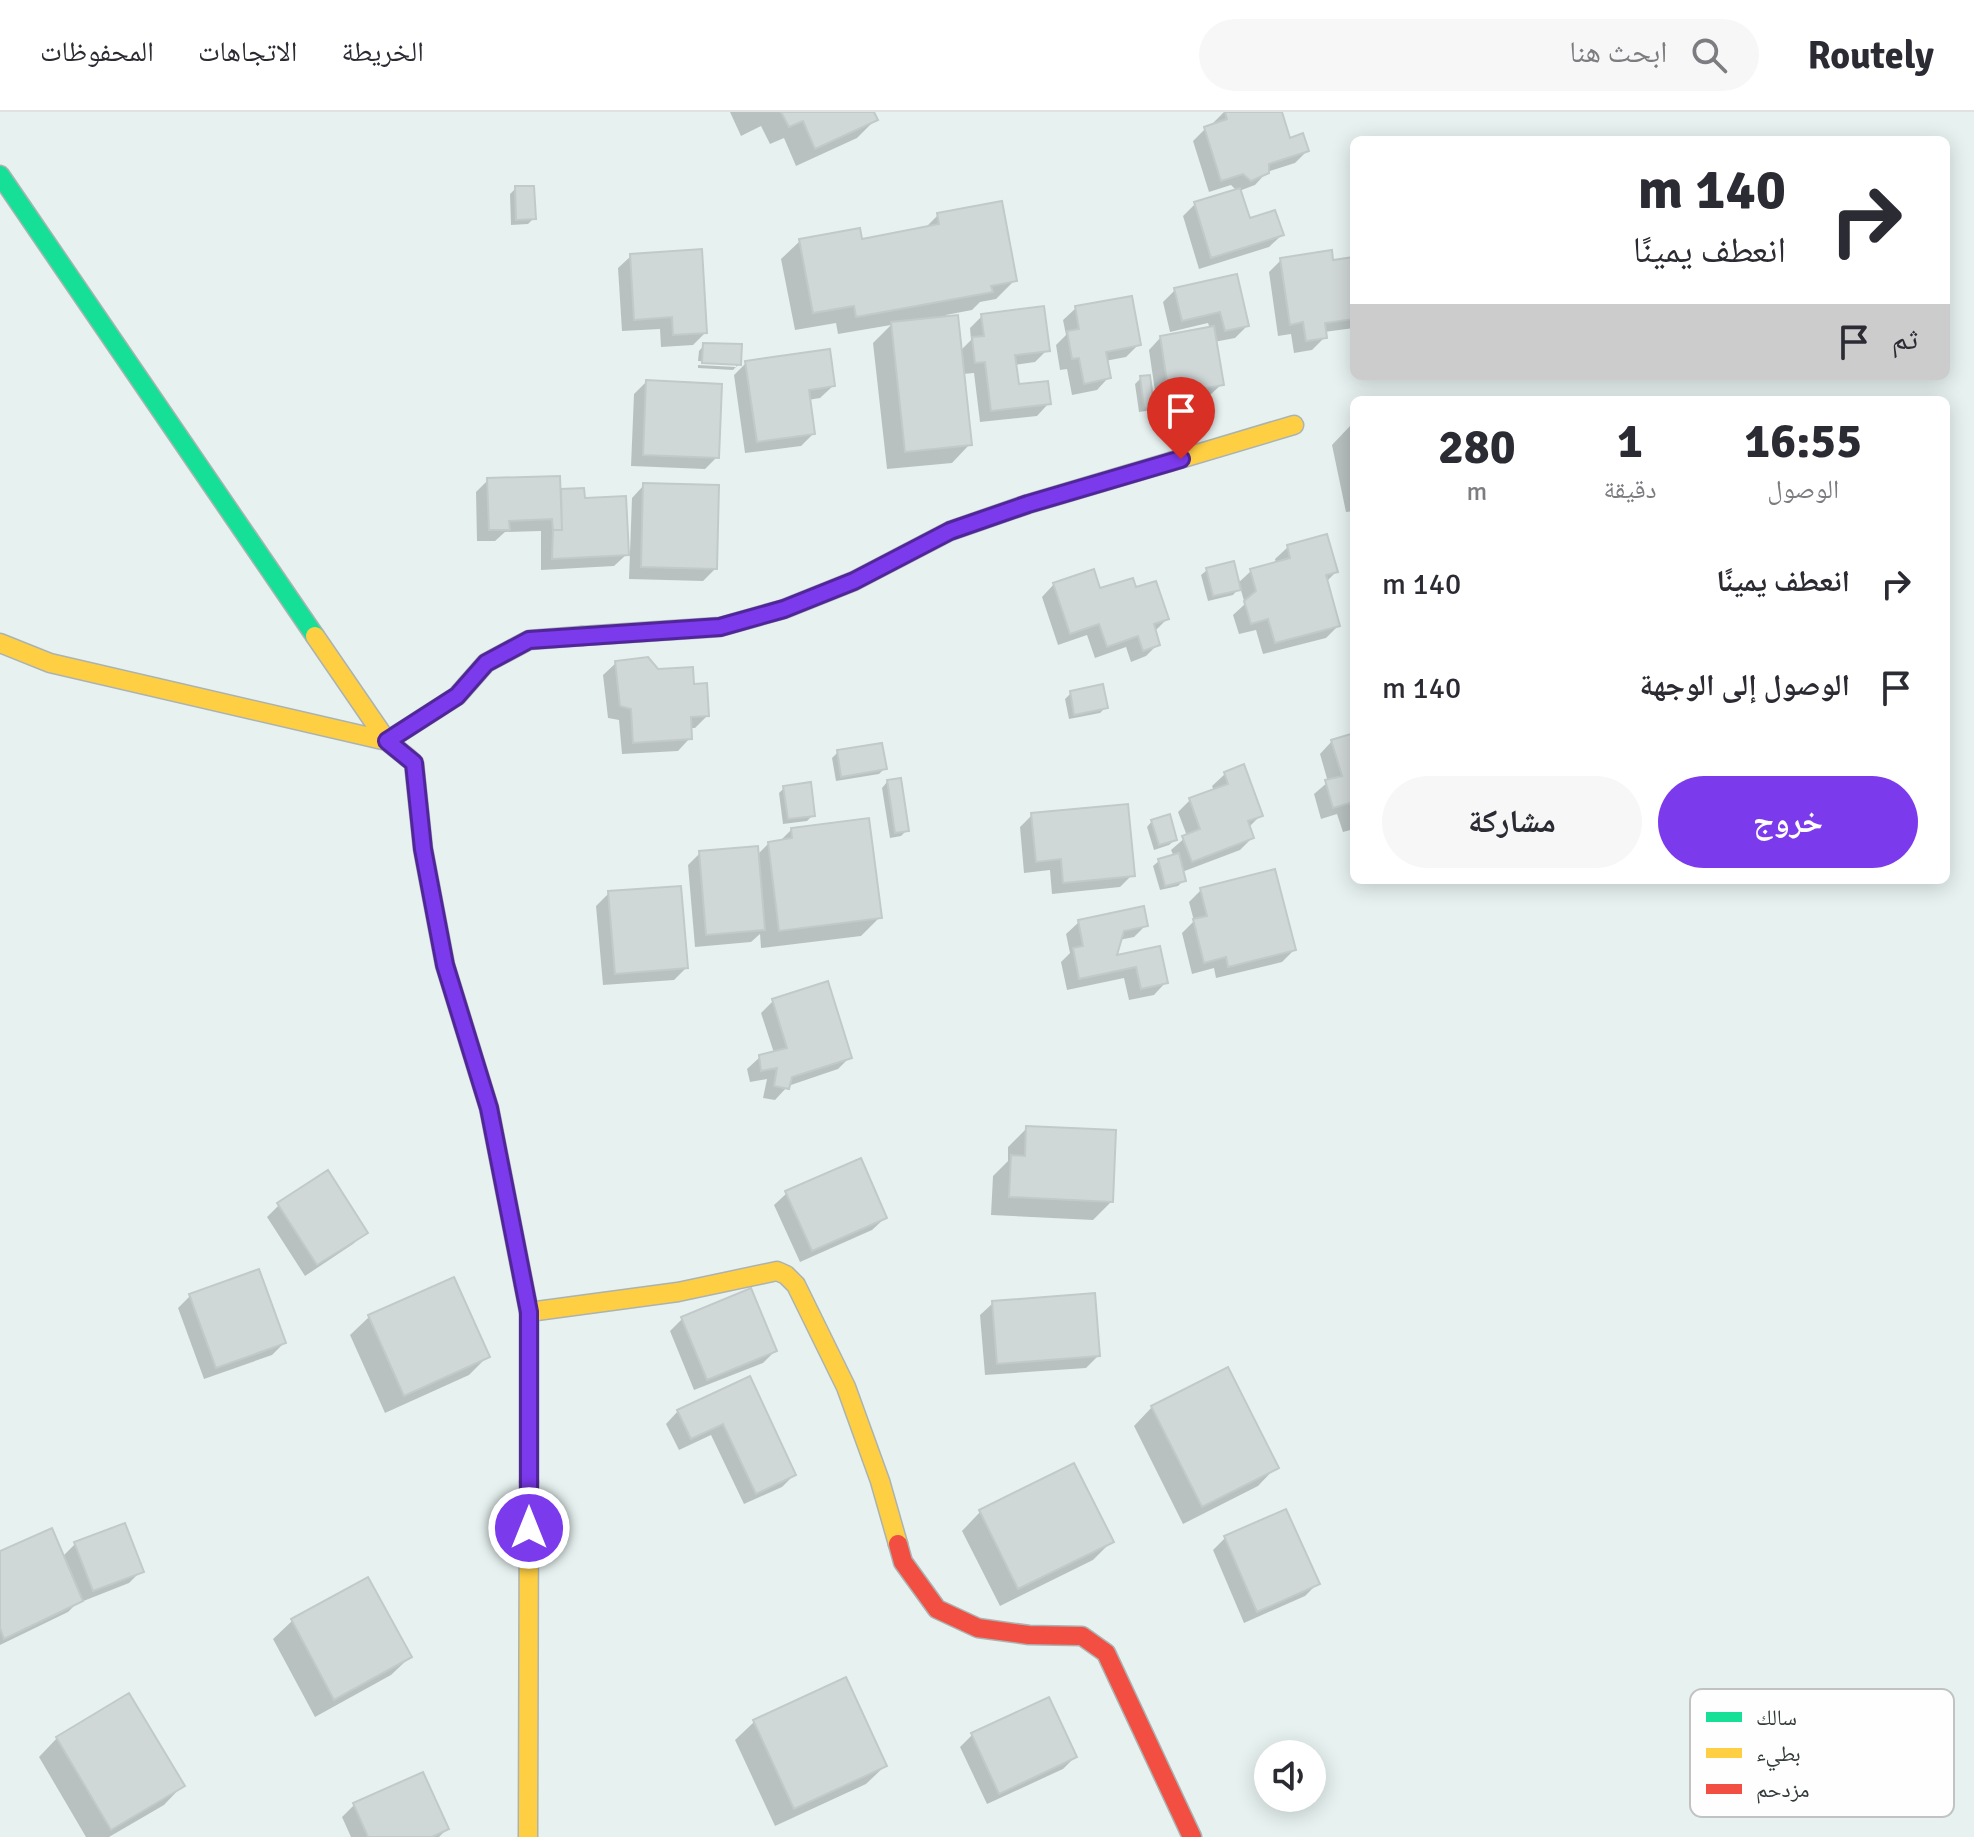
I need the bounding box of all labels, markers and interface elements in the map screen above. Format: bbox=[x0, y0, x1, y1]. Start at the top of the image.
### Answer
search box bbox=[1199, 19, 1759, 91]
text: Routely bbox=[1807, 32, 1934, 79]
icon: search bbox=[1687, 33, 1731, 77]
text: ابحث هنا bbox=[1569, 34, 1667, 71]
text: المحفوظات bbox=[40, 35, 154, 69]
text: الاتجاهات bbox=[198, 35, 297, 69]
text: الخريطة bbox=[341, 35, 424, 69]
text: 140 m bbox=[1638, 155, 1786, 224]
icon: right bbox=[1814, 168, 1918, 272]
text: انعطف يمينًا bbox=[1633, 228, 1786, 273]
icon: arrive bbox=[1832, 320, 1876, 364]
text: ثم bbox=[1892, 321, 1918, 358]
pin bbox=[1147, 377, 1215, 459]
icon: arrive bbox=[1159, 389, 1203, 433]
text: 1 bbox=[1617, 412, 1643, 471]
text: 16:55 bbox=[1744, 412, 1862, 471]
text: 280 bbox=[1438, 418, 1516, 477]
text: دقيقة bbox=[1604, 474, 1656, 506]
text: الوصول bbox=[1767, 474, 1839, 506]
text: m bbox=[1466, 476, 1487, 508]
icon: right bbox=[1874, 562, 1918, 606]
text: انعطف يمينًا bbox=[1716, 563, 1850, 600]
text: 140 m bbox=[1382, 566, 1461, 603]
icon: arrive bbox=[1874, 666, 1918, 710]
text: الوصول إلى الوجهة bbox=[1640, 667, 1850, 704]
text: 140 m bbox=[1382, 670, 1461, 707]
button: مشاركة bbox=[1382, 776, 1642, 868]
button: خروج bbox=[1658, 776, 1918, 868]
position arrow bbox=[487, 1486, 571, 1570]
legend bbox=[1690, 1689, 1954, 1817]
text: سالك bbox=[1756, 1704, 1797, 1731]
map controls bbox=[1254, 1740, 1326, 1812]
button: sound bbox=[1254, 1740, 1326, 1812]
text: بطيء bbox=[1756, 1740, 1801, 1771]
text: مزدحم bbox=[1756, 1776, 1810, 1804]

